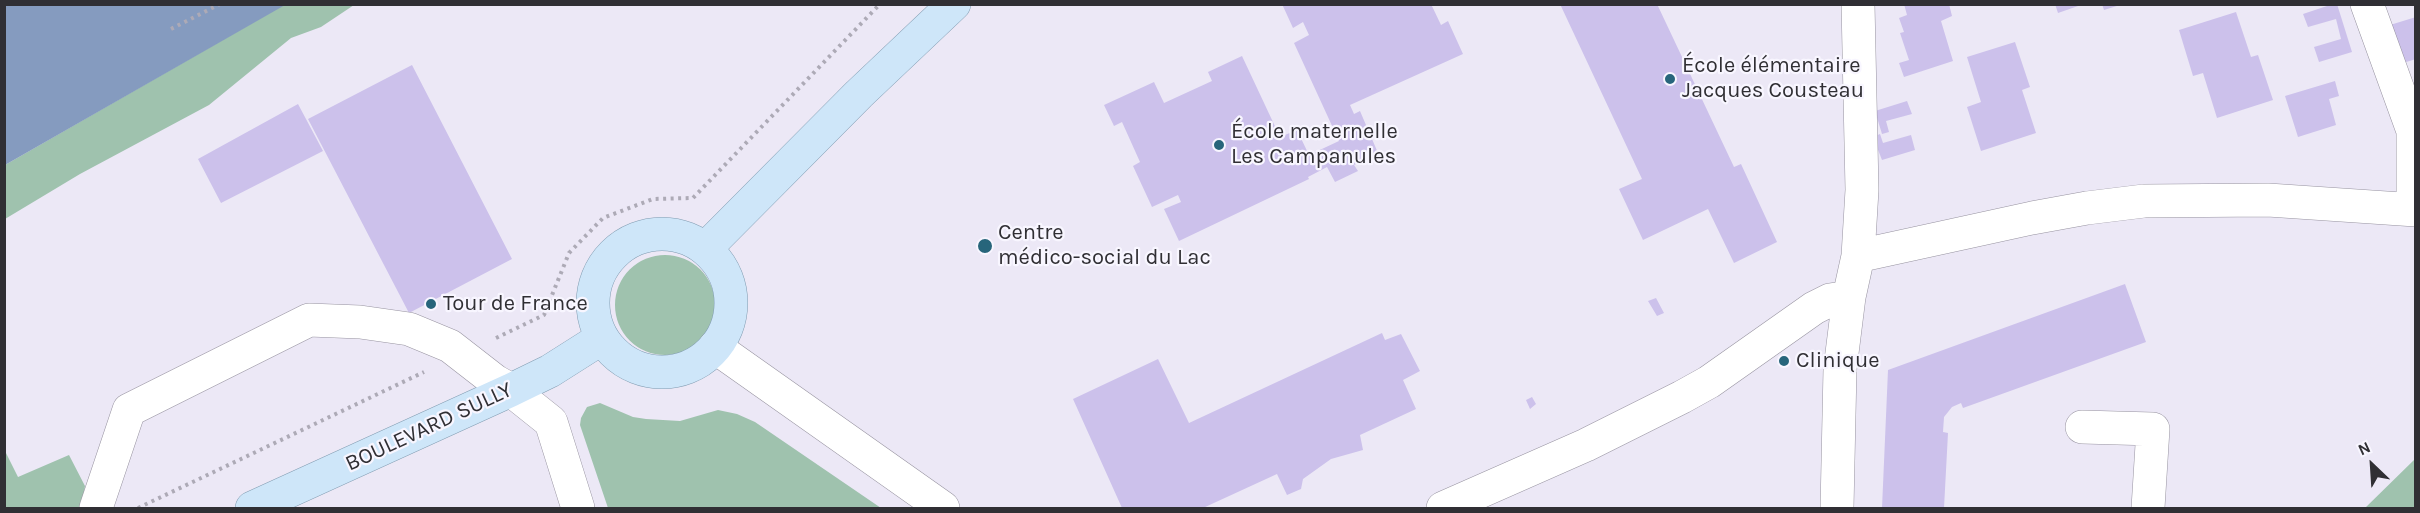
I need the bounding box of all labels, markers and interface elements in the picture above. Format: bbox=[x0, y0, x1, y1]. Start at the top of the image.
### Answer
place label: École élémentaire Jacques Cousteau bbox=[1682, 53, 1864, 104]
marker: École élémentaire Jacques Cousteau bbox=[1663, 72, 1677, 86]
place label: École maternelle Les Campanules bbox=[1231, 119, 1398, 170]
marker: École maternelle Les Campanules bbox=[1212, 138, 1226, 152]
place label: Centre médico-social du Lac bbox=[998, 220, 1211, 272]
marker: Centre médico-social du Lac bbox=[976, 237, 994, 255]
place label: Tour de France bbox=[443, 291, 588, 317]
marker: Tour de France bbox=[424, 297, 438, 311]
place label: Clinique bbox=[1796, 348, 1880, 374]
marker: Clinique bbox=[1777, 354, 1791, 368]
street label: BOULEVARD SULLY bbox=[341, 377, 517, 477]
north arrow bbox=[2342, 435, 2402, 495]
text: N bbox=[2355, 437, 2373, 459]

